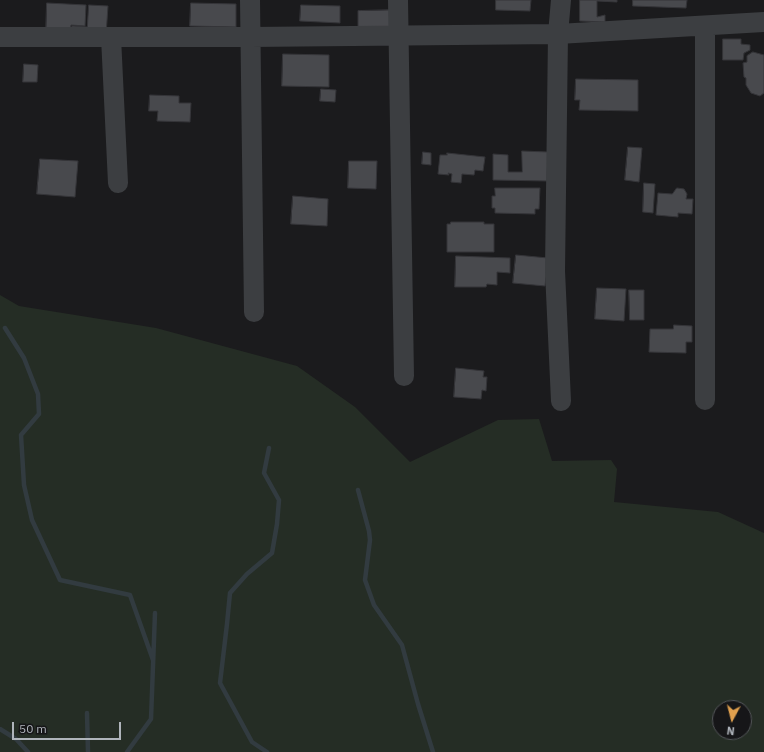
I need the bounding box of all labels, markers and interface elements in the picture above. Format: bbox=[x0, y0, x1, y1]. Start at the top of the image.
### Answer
north arrow bbox=[712, 700, 752, 740]
scale bar bbox=[14, 714, 123, 740]
text: 50 m bbox=[19, 721, 47, 736]
text: N bbox=[726, 723, 735, 738]

